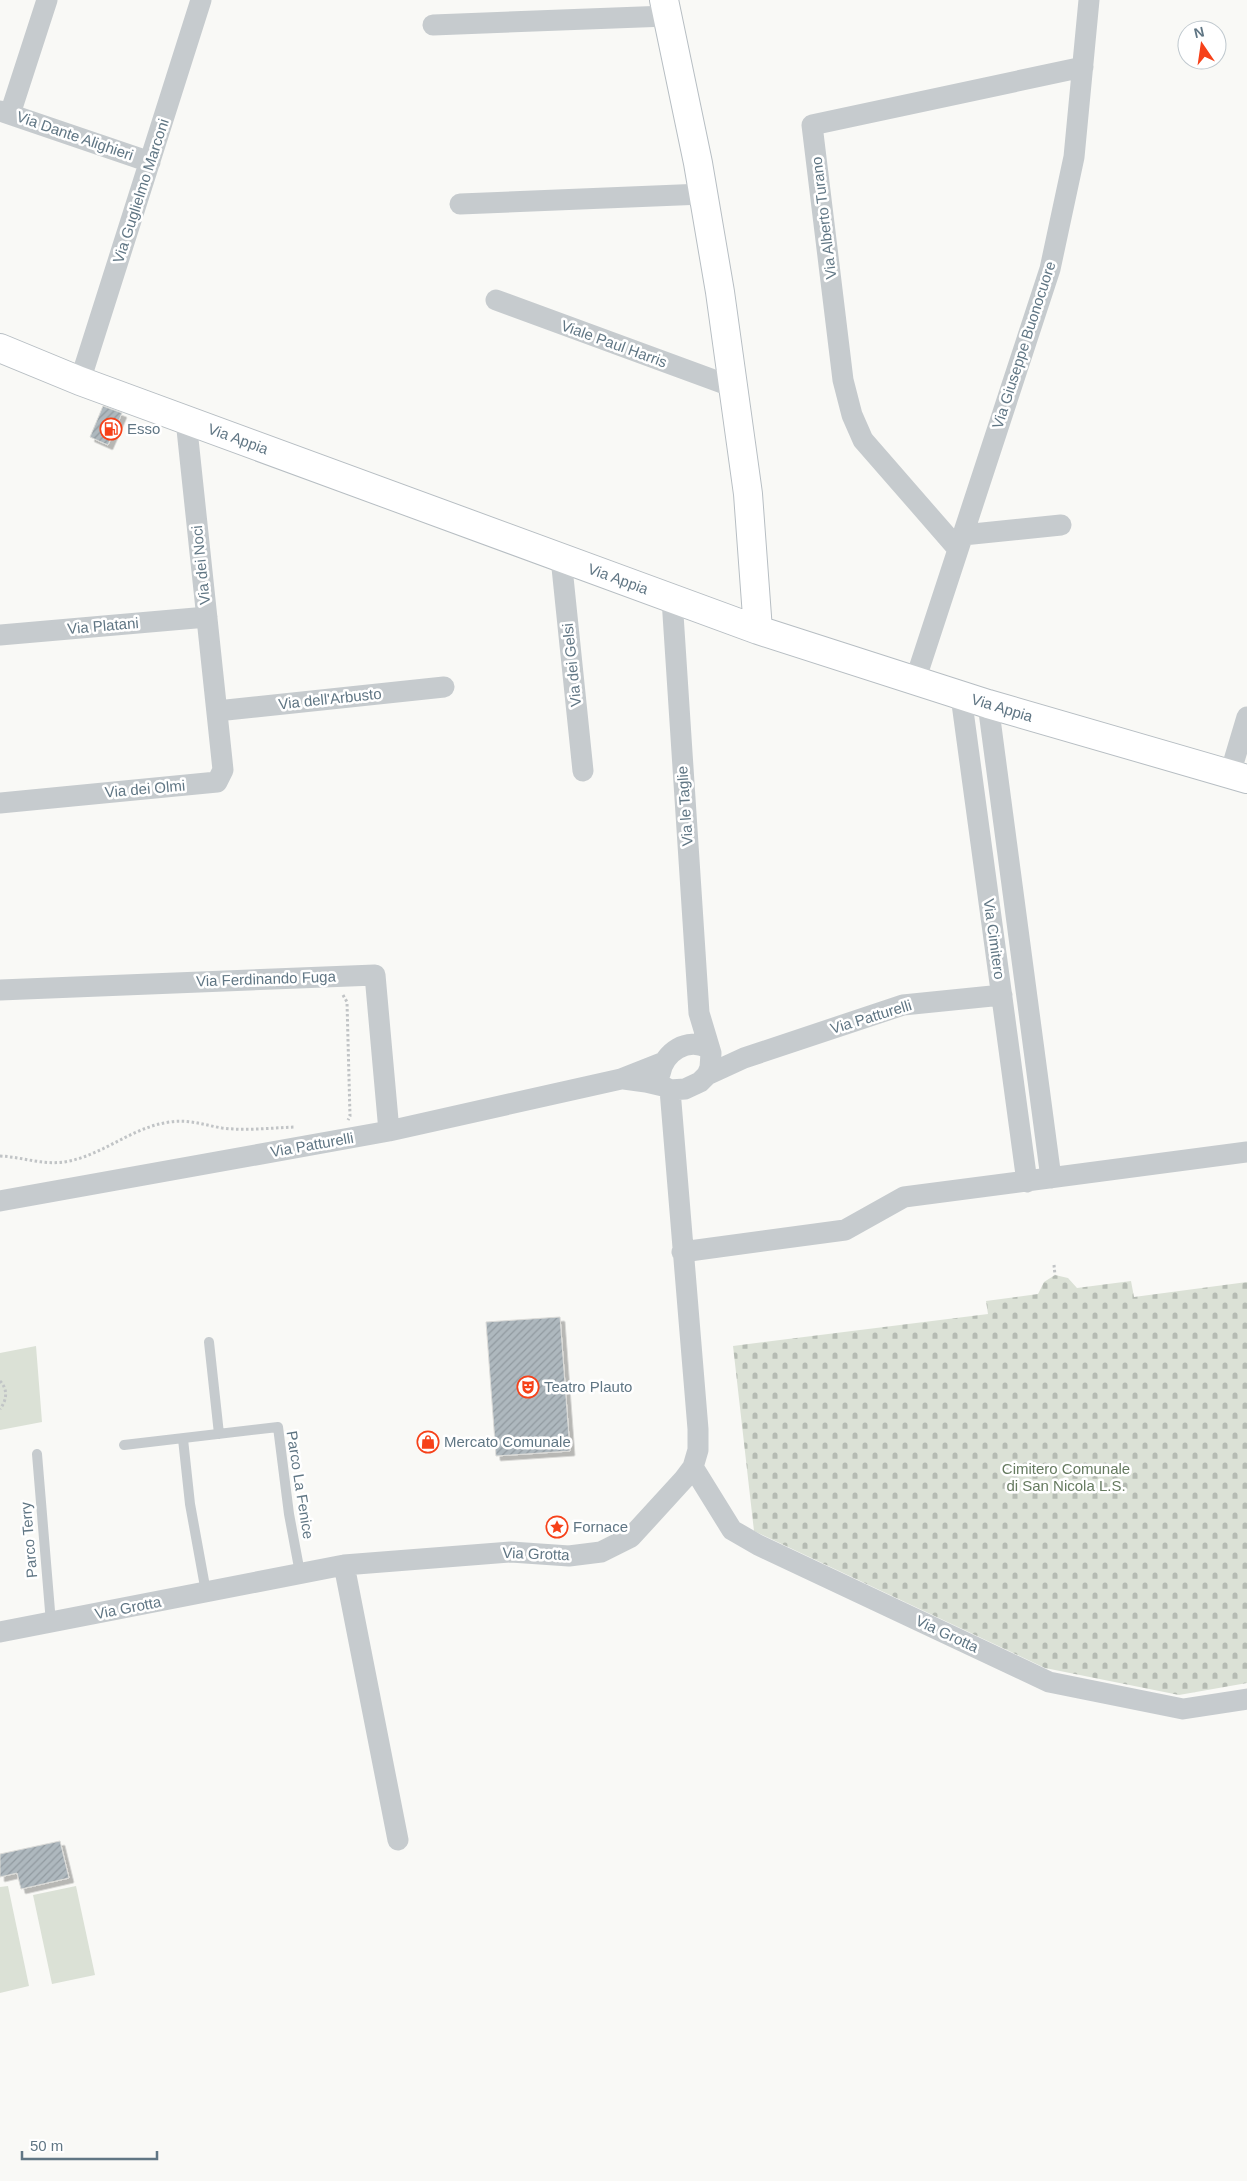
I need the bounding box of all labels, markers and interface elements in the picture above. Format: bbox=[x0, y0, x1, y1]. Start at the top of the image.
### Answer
north arrow bbox=[1177, 20, 1227, 70]
text: N bbox=[1192, 23, 1206, 41]
street label: Via Dante Alighieri bbox=[15, 108, 136, 163]
street label: Via Guglielmo Marconi bbox=[109, 117, 172, 265]
street label: Via Alberto Turano bbox=[808, 156, 839, 280]
street label: Via Giuseppe Buonocuore bbox=[988, 259, 1059, 431]
street label: Viale Paul Harris bbox=[559, 316, 669, 371]
fuel station icon: Esso bbox=[99, 417, 123, 441]
place label: Esso bbox=[127, 420, 160, 437]
street label: Via Appia bbox=[206, 420, 271, 458]
street label: Via dei Noci bbox=[188, 524, 213, 606]
street label: Via Appia bbox=[586, 560, 651, 598]
street label: Via Platani bbox=[67, 614, 139, 637]
street label: Via dei Gelsi bbox=[559, 622, 584, 708]
street label: Via dell'Arbusto bbox=[278, 685, 382, 712]
street label: Via Appia bbox=[969, 690, 1035, 725]
street label: Via le Taglie bbox=[673, 765, 696, 847]
street label: Via dei Olmi bbox=[104, 777, 186, 800]
street label: Via Cimitero bbox=[980, 897, 1009, 980]
street label: Via Ferdinando Fuga bbox=[196, 968, 337, 989]
street label: Via Patturelli bbox=[828, 996, 913, 1037]
street label: Via Patturelli bbox=[269, 1129, 355, 1160]
theatre icon: Teatro Plauto bbox=[516, 1375, 540, 1399]
place label: Teatro Plauto bbox=[544, 1378, 632, 1395]
street label: Parco La Fenice bbox=[284, 1430, 317, 1540]
shop icon: Mercato Comunale bbox=[416, 1430, 440, 1454]
place label: Mercato Comunale bbox=[444, 1433, 571, 1450]
park label: Cimitero Comunale di San Nicola L.S. bbox=[1002, 1460, 1130, 1494]
street label: Parco Terry bbox=[17, 1501, 40, 1579]
place icon: Fornace bbox=[545, 1515, 569, 1539]
place label: Fornace bbox=[573, 1518, 628, 1535]
street label: Via Grotta bbox=[502, 1544, 571, 1563]
street label: Via Grotta bbox=[93, 1593, 163, 1622]
street label: Via Grotta bbox=[913, 1612, 982, 1656]
scale bar bbox=[22, 2128, 158, 2160]
text: 50 m bbox=[30, 2137, 63, 2154]

